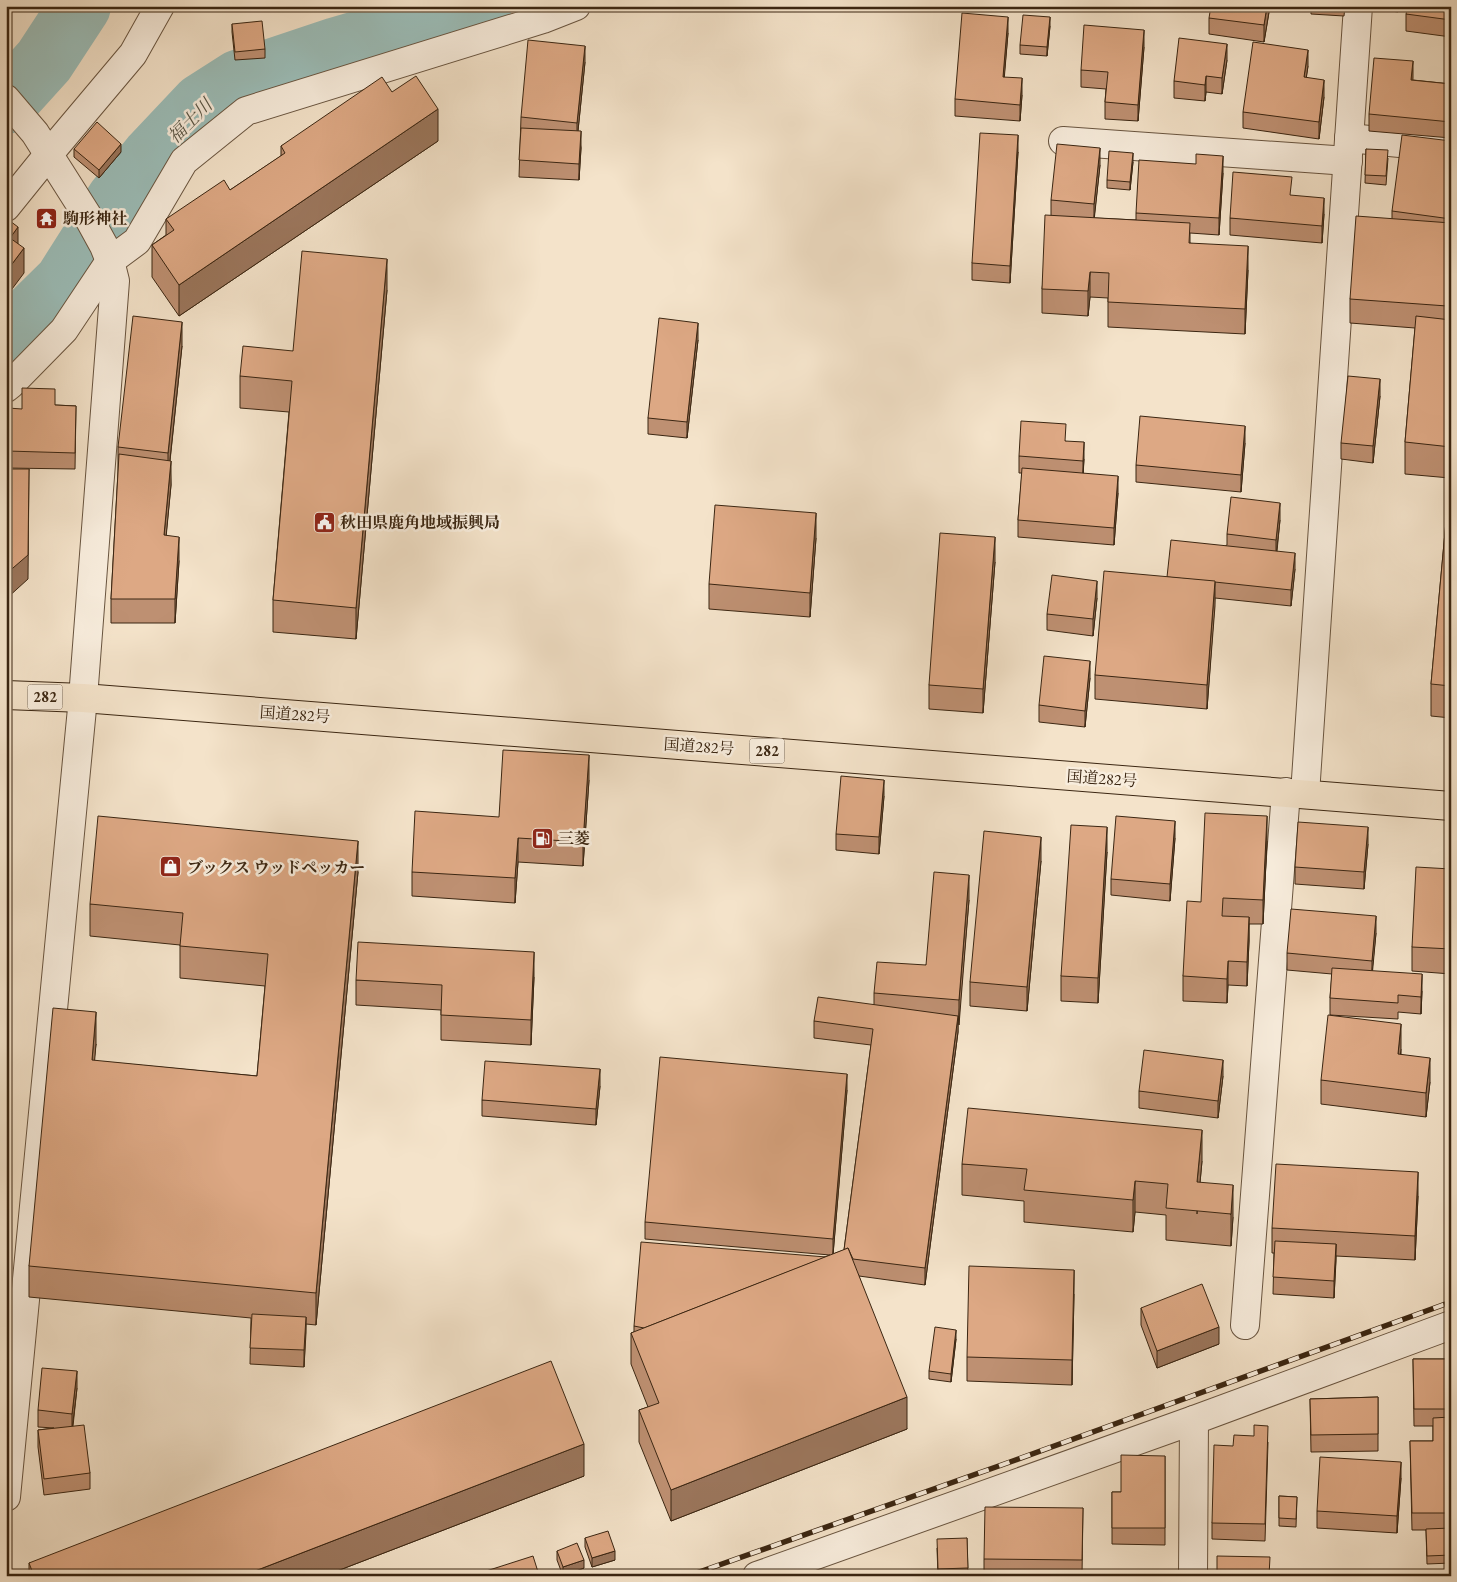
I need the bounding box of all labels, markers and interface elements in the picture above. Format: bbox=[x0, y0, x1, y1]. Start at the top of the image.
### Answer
water label: 福士川 bbox=[162, 92, 218, 148]
temple icon: 駒形神社 bbox=[35, 206, 59, 230]
place label: 駒形神社 bbox=[63, 208, 127, 229]
public building icon: 秋田県鹿角地域振興局 bbox=[312, 510, 336, 534]
place label: 秋田県鹿角地域振興局 bbox=[340, 512, 500, 533]
road number: 282 bbox=[28, 684, 62, 710]
street label: 国道282号 bbox=[259, 702, 331, 727]
street label: 国道282号 bbox=[663, 734, 735, 759]
road number: 282 bbox=[750, 738, 784, 764]
street label: 国道282号 bbox=[1066, 766, 1138, 791]
fuel station icon: 三菱 bbox=[530, 826, 554, 850]
place label: 三菱 bbox=[558, 828, 590, 849]
shop icon: ブックス ウッドペッカー bbox=[159, 855, 183, 879]
place label: ブックス ウッドペッカー bbox=[187, 857, 365, 878]

